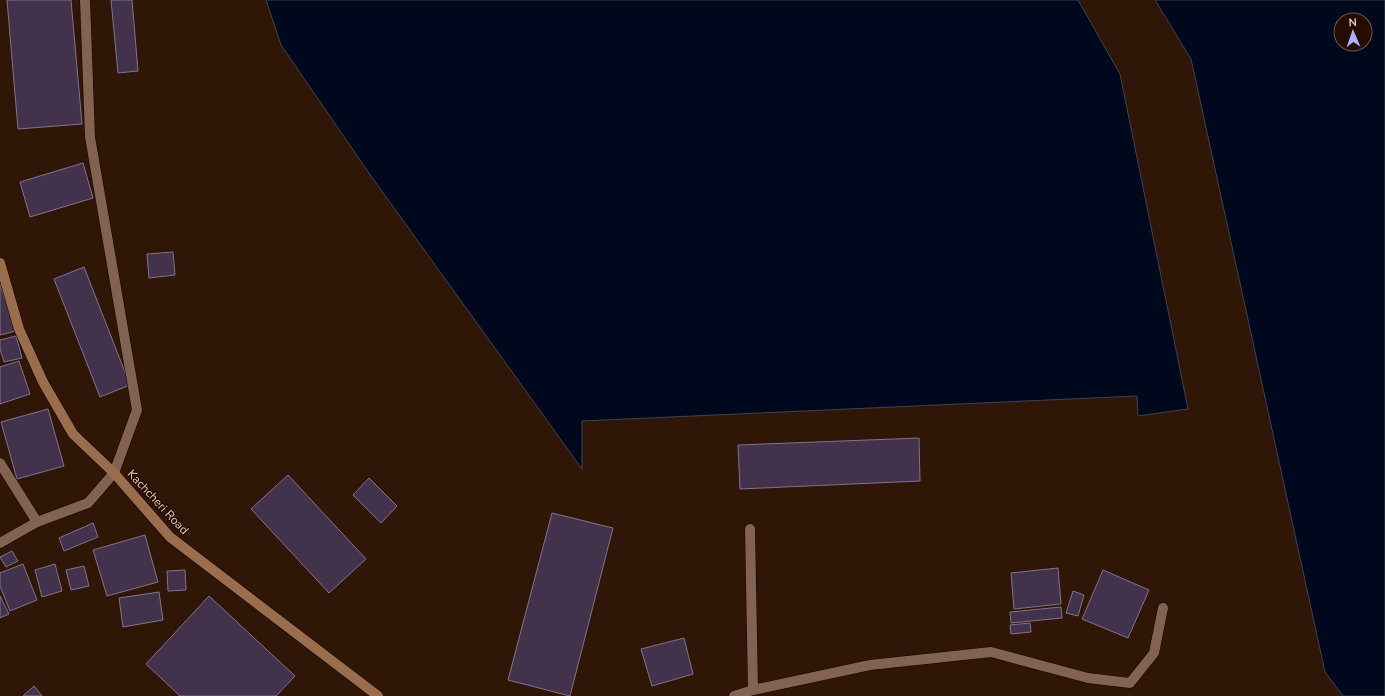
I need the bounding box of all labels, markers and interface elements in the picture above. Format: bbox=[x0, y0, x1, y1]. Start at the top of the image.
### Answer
north arrow bbox=[1333, 12, 1373, 52]
text: N bbox=[1348, 15, 1357, 30]
street label: Kachcheri Road bbox=[124, 466, 192, 538]

